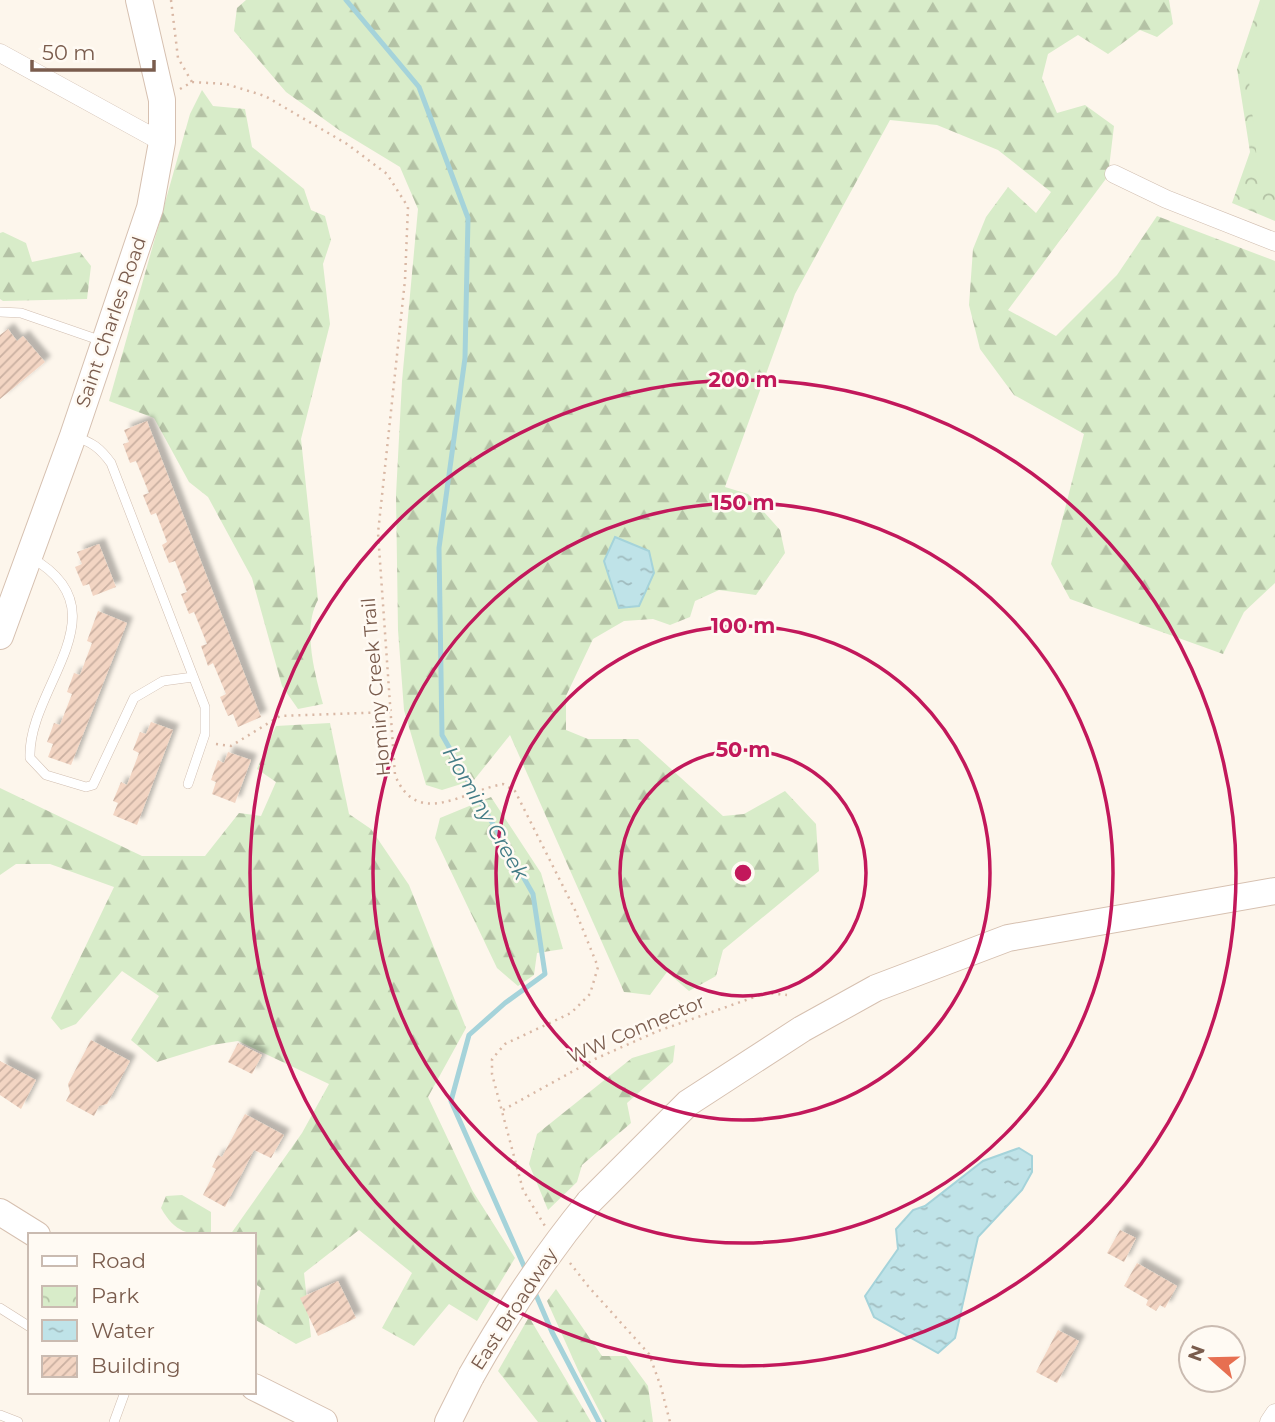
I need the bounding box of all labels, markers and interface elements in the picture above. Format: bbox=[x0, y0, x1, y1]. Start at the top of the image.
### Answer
scale bar bbox=[32, 28, 154, 72]
text: 50 m bbox=[42, 40, 96, 65]
street label: Saint Charles Road bbox=[71, 234, 151, 410]
text: 200 m bbox=[709, 367, 777, 392]
text: 150 m bbox=[712, 490, 774, 515]
street label: Hominy Creek Trail bbox=[357, 597, 395, 777]
text: 100 m bbox=[711, 613, 775, 638]
text: 50 m bbox=[716, 737, 770, 762]
water label: Hominy Creek bbox=[438, 742, 535, 885]
centre of rings bbox=[731, 861, 755, 885]
street label: WW Connector bbox=[564, 990, 708, 1068]
legend bbox=[28, 1233, 256, 1394]
street label: East Broadway bbox=[466, 1243, 562, 1374]
text: Road bbox=[91, 1248, 146, 1273]
text: Park bbox=[91, 1283, 139, 1308]
text: Water bbox=[91, 1318, 155, 1343]
north arrow bbox=[1177, 1324, 1247, 1394]
text: N bbox=[1183, 1342, 1210, 1365]
text: Building bbox=[91, 1353, 181, 1378]

